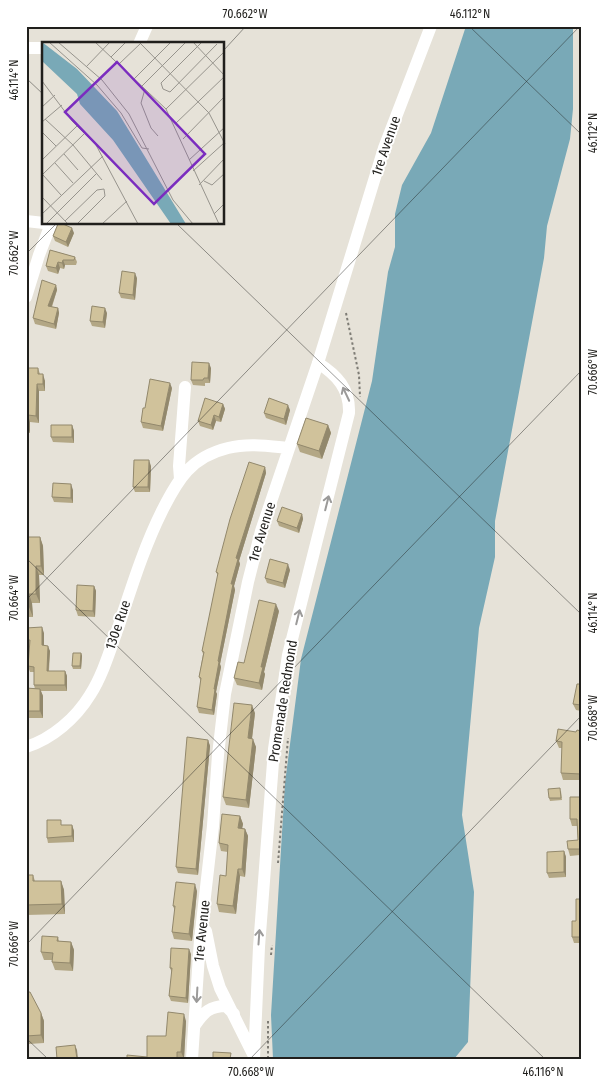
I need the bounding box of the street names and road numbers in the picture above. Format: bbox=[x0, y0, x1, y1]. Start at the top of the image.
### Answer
street label: 1re Avenue bbox=[368, 114, 404, 178]
street label: 1re Avenue bbox=[245, 500, 279, 564]
street label: 130e Rue bbox=[102, 598, 134, 652]
street label: Promenade Redmond bbox=[265, 639, 301, 763]
street label: 1re Avenue bbox=[190, 899, 214, 963]

